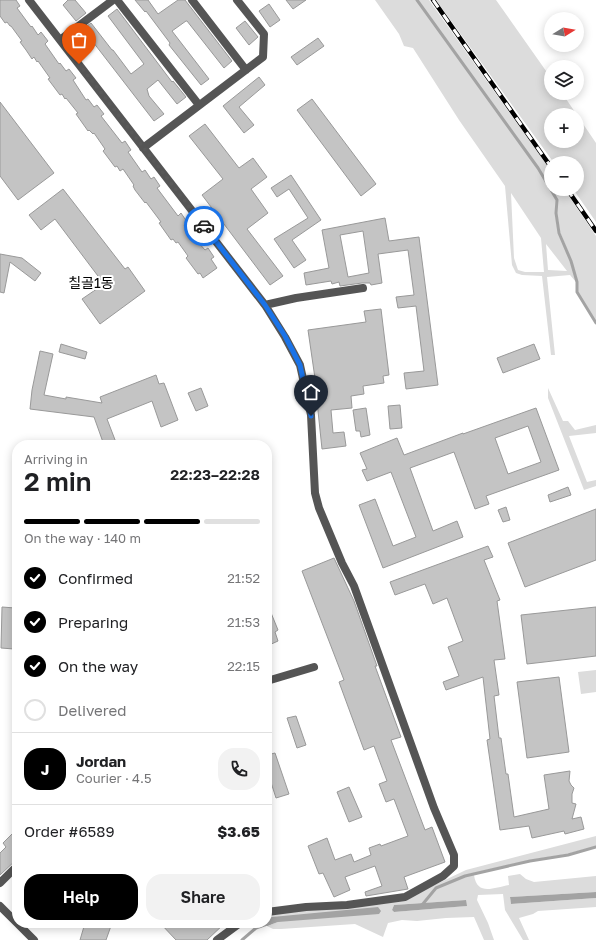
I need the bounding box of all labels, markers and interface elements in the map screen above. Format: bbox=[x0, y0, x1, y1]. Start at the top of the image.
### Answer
north arrow bbox=[544, 12, 584, 52]
map controls bbox=[544, 12, 584, 196]
pin bbox=[62, 23, 96, 64]
icon: bag bbox=[68, 29, 90, 51]
button: layers bbox=[544, 60, 584, 100]
button: + bbox=[544, 108, 584, 148]
button: − bbox=[544, 156, 584, 196]
courier bbox=[184, 206, 224, 246]
icon: car bbox=[193, 215, 215, 237]
district label: 칠골1동 bbox=[68, 274, 114, 291]
pin bbox=[294, 375, 328, 416]
icon: home bbox=[300, 381, 322, 403]
text: Arriving in bbox=[24, 451, 88, 467]
text: 22:23–22:28 bbox=[170, 465, 260, 483]
text: 2 min bbox=[24, 466, 92, 497]
text: On the way · 140 m bbox=[24, 530, 141, 546]
icon: check bbox=[24, 567, 46, 589]
text: Confirmed bbox=[58, 569, 133, 587]
text: 21:52 bbox=[227, 570, 260, 586]
icon: check bbox=[24, 611, 46, 633]
text: Preparing bbox=[58, 613, 128, 631]
text: 21:53 bbox=[227, 614, 260, 630]
icon: check bbox=[24, 655, 46, 677]
text: On the way bbox=[58, 657, 138, 675]
text: 22:15 bbox=[227, 658, 260, 674]
text: Delivered bbox=[58, 701, 126, 719]
button: phone bbox=[218, 748, 260, 790]
text: Jordan bbox=[76, 752, 126, 770]
text: J bbox=[41, 760, 49, 778]
text: Courier · 4.5 bbox=[76, 770, 151, 786]
text: Order #6589 bbox=[24, 822, 115, 840]
text: $3.65 bbox=[217, 822, 260, 840]
button: Help bbox=[24, 874, 138, 920]
button: Share bbox=[146, 874, 260, 920]

